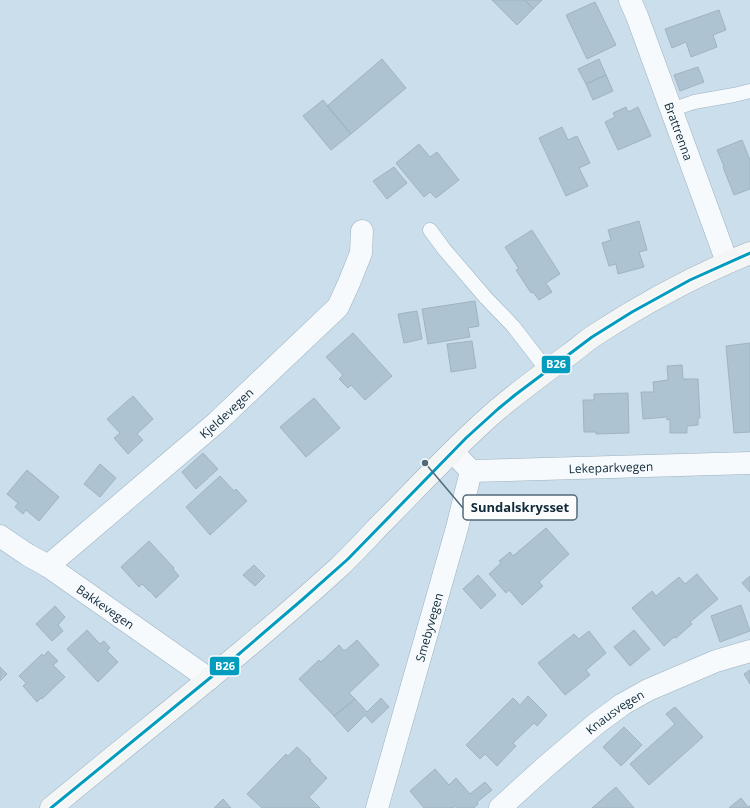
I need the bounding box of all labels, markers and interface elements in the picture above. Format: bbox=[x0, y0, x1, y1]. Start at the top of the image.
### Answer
street label: Brattrenna bbox=[661, 100, 698, 163]
line badge: B26 bbox=[541, 355, 571, 374]
text: B26 bbox=[546, 356, 566, 371]
street label: Kjeldevegen bbox=[196, 384, 257, 442]
street label: Lekeparkvegen bbox=[568, 457, 654, 477]
callout: Sundalskrysset bbox=[463, 495, 577, 520]
text: Sundalskrysset bbox=[471, 498, 570, 516]
street label: Bakkevegen bbox=[73, 580, 138, 633]
street label: Smebyvegen bbox=[411, 591, 447, 664]
line badge: B26 bbox=[209, 656, 240, 676]
text: B26 bbox=[215, 658, 235, 673]
street label: Knausvegen bbox=[582, 685, 647, 738]

